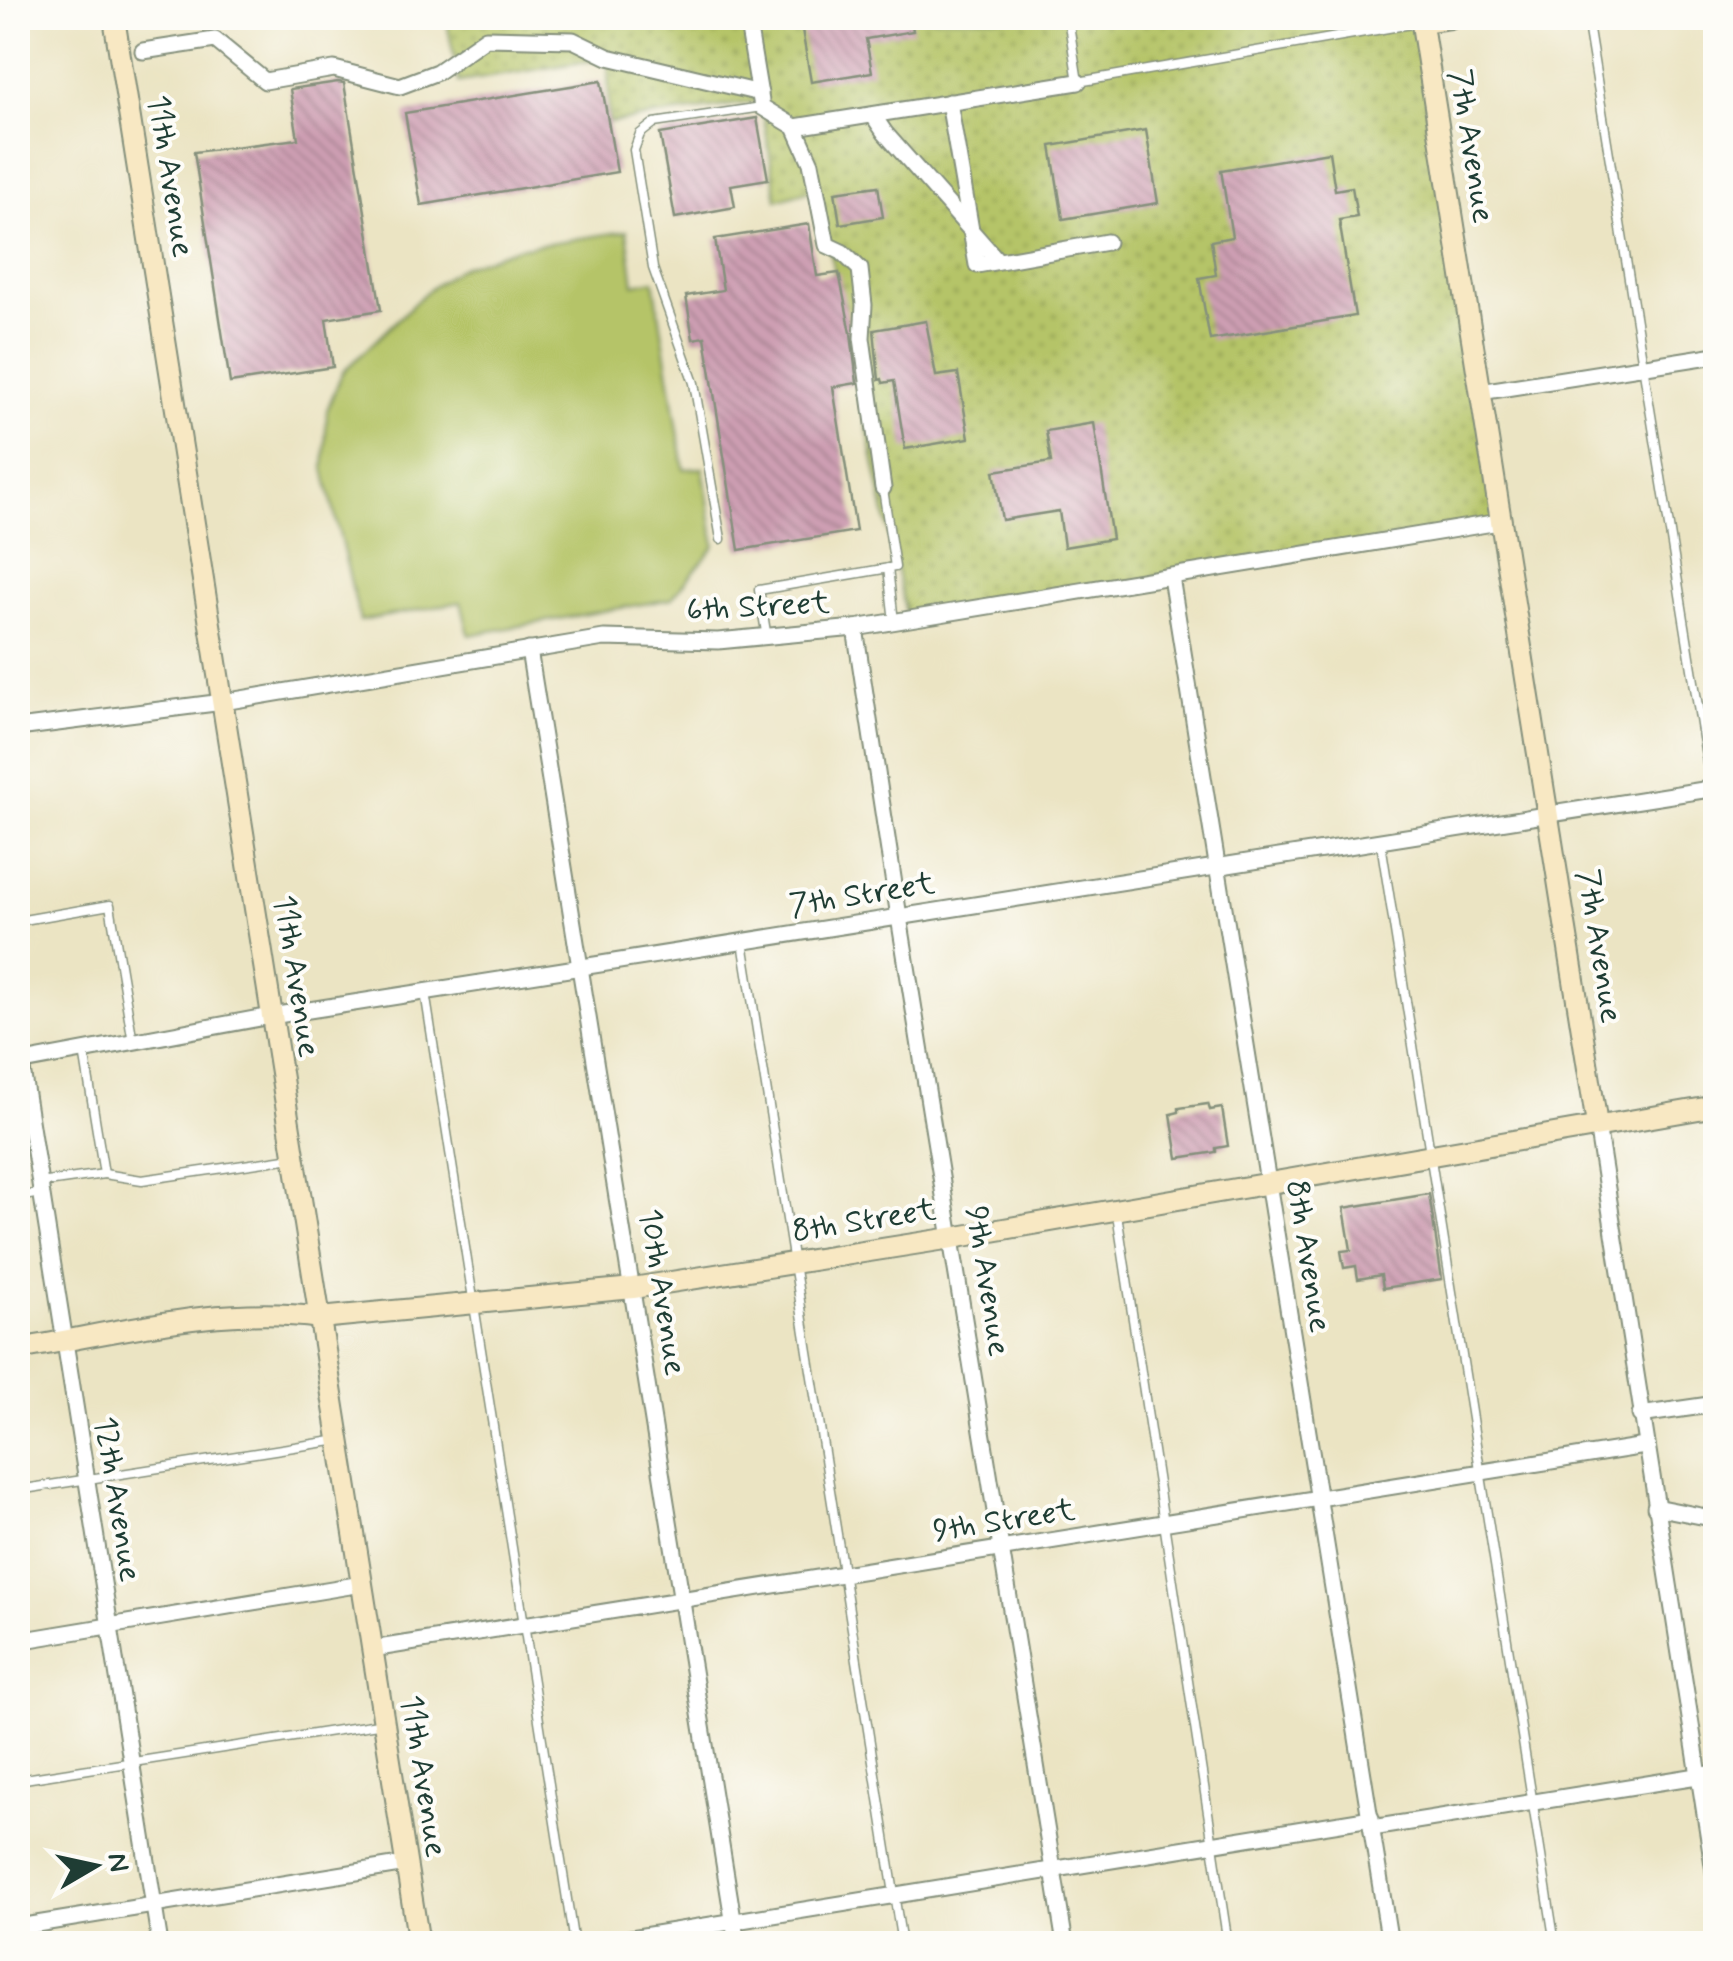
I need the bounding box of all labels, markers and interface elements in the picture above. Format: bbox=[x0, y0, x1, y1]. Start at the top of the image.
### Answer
street label: 7th Avenue bbox=[1438, 66, 1504, 226]
street label: 11th Avenue bbox=[136, 92, 204, 260]
street label: 6th Street bbox=[685, 582, 831, 632]
street label: 7th Street bbox=[786, 863, 938, 927]
street label: 7th Avenue bbox=[1566, 866, 1632, 1026]
street label: 11th Avenue bbox=[262, 892, 330, 1060]
street label: 8th Avenue bbox=[1275, 1177, 1341, 1335]
street label: 8th Street bbox=[789, 1189, 939, 1253]
street label: 9th Avenue bbox=[954, 1203, 1020, 1359]
street label: 10th Avenue bbox=[628, 1206, 696, 1378]
street label: 12th Avenue bbox=[83, 1413, 151, 1585]
street label: 9th Street bbox=[930, 1489, 1078, 1553]
street label: 11th Avenue bbox=[389, 1692, 457, 1860]
north arrow bbox=[45, 1816, 145, 1916]
text: N bbox=[97, 1850, 137, 1875]

